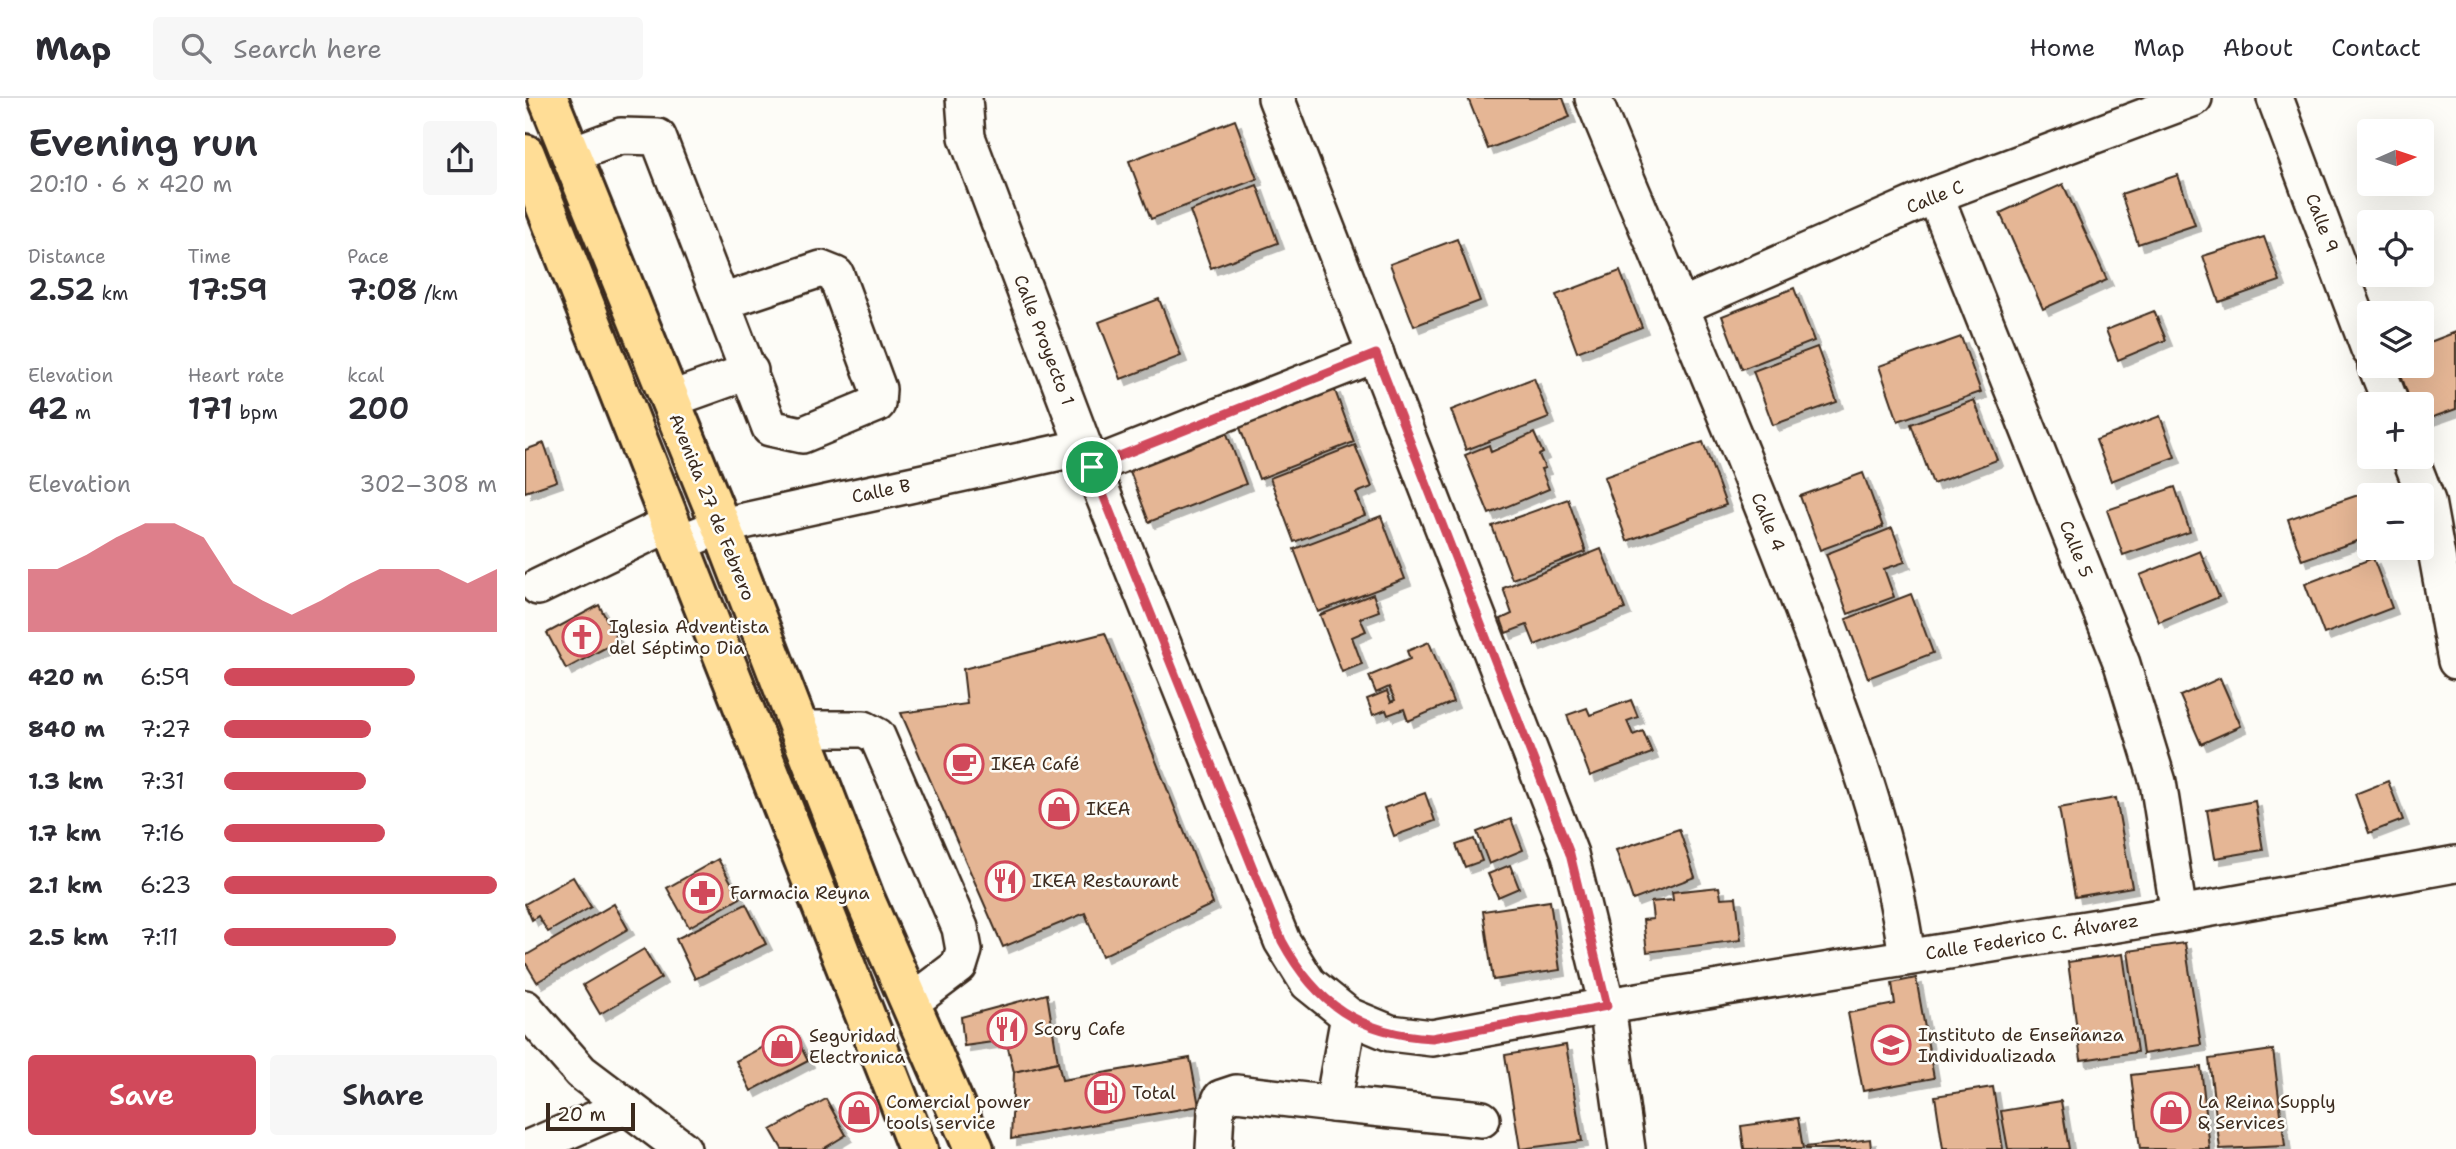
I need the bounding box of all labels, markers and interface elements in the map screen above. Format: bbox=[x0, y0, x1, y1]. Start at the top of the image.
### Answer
search box bbox=[153, 17, 643, 80]
text: Map bbox=[35, 26, 111, 71]
icon: search bbox=[177, 29, 215, 67]
text: Search here bbox=[233, 31, 382, 66]
text: Home bbox=[2029, 32, 2095, 64]
text: Map bbox=[2133, 32, 2185, 64]
text: About bbox=[2223, 32, 2293, 64]
text: Contact bbox=[2331, 32, 2421, 64]
text: Evening run bbox=[28, 117, 258, 168]
north arrow bbox=[2357, 119, 2434, 196]
map controls bbox=[2357, 119, 2434, 560]
button: share bbox=[423, 121, 497, 195]
text: 20:10 · 6 × 420 m bbox=[28, 169, 232, 199]
street label: Calle C bbox=[1903, 175, 1967, 219]
street label: Calle 9 bbox=[2300, 190, 2344, 256]
button: locate bbox=[2357, 210, 2434, 287]
text: Distance bbox=[28, 244, 106, 269]
text: Time bbox=[188, 244, 231, 269]
text: Pace bbox=[347, 244, 389, 269]
text: 2.52 bbox=[28, 269, 95, 310]
text: 17:59 bbox=[188, 269, 268, 310]
text: 7:08 bbox=[347, 269, 418, 310]
street label: Calle Proyecto 1 bbox=[1008, 271, 1080, 409]
text: km bbox=[95, 281, 128, 306]
text: /km bbox=[418, 281, 458, 306]
button: layers bbox=[2357, 301, 2434, 378]
text: Elevation bbox=[28, 363, 113, 388]
text: Heart rate bbox=[188, 363, 284, 388]
text: kcal bbox=[347, 363, 384, 388]
text: 42 bbox=[28, 388, 68, 429]
text: 171 bbox=[188, 388, 233, 429]
text: 200 bbox=[347, 388, 410, 429]
button: + bbox=[2357, 392, 2434, 469]
text: m bbox=[68, 400, 91, 425]
text: bpm bbox=[233, 400, 278, 425]
street label: Avenida 27 de Febrero bbox=[663, 410, 761, 604]
pin bbox=[1062, 437, 1122, 497]
icon: arrive bbox=[1073, 448, 1111, 486]
text: Elevation bbox=[28, 469, 131, 499]
text: 302–308 m bbox=[359, 469, 497, 499]
street label: Calle B bbox=[849, 473, 913, 509]
button: − bbox=[2357, 483, 2434, 560]
street label: Calle 4 bbox=[1745, 489, 1791, 555]
street label: Calle 5 bbox=[2054, 517, 2098, 581]
place label: Iglesia Adventista del Séptimo Dia bbox=[609, 615, 769, 660]
church icon: Iglesia Adventista del Séptimo Dia bbox=[561, 616, 603, 658]
text: 420 m bbox=[28, 662, 103, 692]
text: 6:59 bbox=[140, 662, 190, 692]
text: 840 m bbox=[28, 714, 105, 744]
text: 7:27 bbox=[140, 714, 191, 744]
cafe icon: IKEA Café bbox=[943, 743, 985, 785]
place label: IKEA Café bbox=[991, 752, 1080, 776]
text: 1.3 km bbox=[28, 766, 103, 796]
text: 7:31 bbox=[140, 766, 185, 796]
shop icon: IKEA bbox=[1038, 788, 1080, 830]
place label: IKEA bbox=[1086, 797, 1131, 821]
text: 1.7 km bbox=[28, 818, 101, 848]
text: 7:16 bbox=[140, 818, 185, 848]
restaurant icon: IKEA Restaurant bbox=[984, 860, 1026, 902]
place label: IKEA Restaurant bbox=[1032, 869, 1179, 893]
text: 2.1 km bbox=[28, 870, 102, 900]
text: 6:23 bbox=[140, 870, 191, 900]
pharmacy icon: Farmacia Reyna bbox=[682, 872, 724, 914]
place label: Farmacia Reyna bbox=[730, 881, 870, 905]
street label: Calle Federico C. Álvarez bbox=[1924, 908, 2140, 966]
text: 2.5 km bbox=[28, 922, 109, 952]
text: 7:11 bbox=[140, 922, 178, 952]
restaurant icon: Scory Cafe bbox=[986, 1008, 1028, 1050]
place label: Scory Cafe bbox=[1034, 1017, 1126, 1041]
place label: Instituto de Enseñanza Individualizada bbox=[1918, 1023, 2124, 1068]
place label: Seguridad Electronica bbox=[809, 1024, 906, 1069]
school or university icon: Instituto de Enseñanza Individualizada bbox=[1870, 1024, 1912, 1066]
shop icon: Seguridad Electronica bbox=[761, 1025, 803, 1067]
button: Save bbox=[28, 1055, 256, 1135]
button: Share bbox=[270, 1055, 497, 1135]
fuel station icon: Total bbox=[1084, 1072, 1126, 1114]
place label: Total bbox=[1132, 1081, 1176, 1105]
place label: Comercial power tools service bbox=[886, 1090, 1031, 1135]
place label: La Reina Supply & Services bbox=[2198, 1090, 2336, 1135]
shop icon: Comercial power tools service bbox=[838, 1091, 880, 1133]
shop icon: La Reina Supply & Services bbox=[2150, 1091, 2192, 1133]
scale bar bbox=[546, 1100, 635, 1132]
text: 20 m bbox=[557, 1102, 606, 1127]

